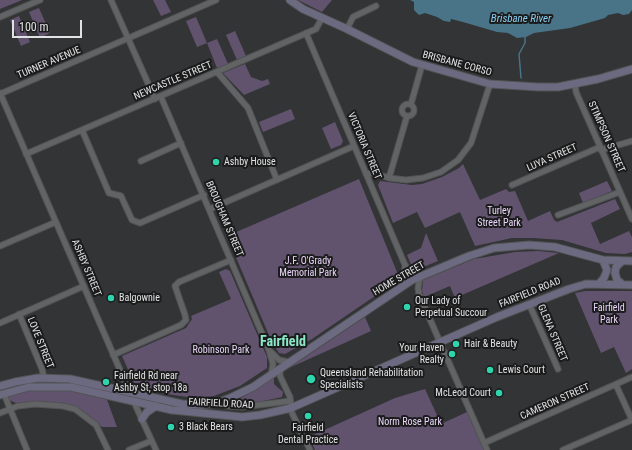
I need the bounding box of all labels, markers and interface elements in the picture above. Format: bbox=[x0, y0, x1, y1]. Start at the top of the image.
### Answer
scale bar bbox=[14, 12, 84, 38]
water label: Brisbane River bbox=[491, 12, 551, 26]
text: 100 m bbox=[19, 20, 49, 34]
street label: TURNER AVENUE bbox=[16, 44, 82, 82]
street label: BRISBANE CORSO bbox=[421, 49, 493, 79]
street label: NEWCASTLE STREET bbox=[132, 59, 214, 103]
street label: STIMPSON STREET bbox=[585, 100, 627, 174]
street label: VICTORIA STREET bbox=[344, 111, 384, 181]
street label: LUYA STREET bbox=[525, 142, 579, 174]
place label: Ashby House bbox=[224, 156, 276, 168]
marker: Ashby House bbox=[211, 157, 221, 167]
street label: BROUGHAM STREET bbox=[203, 179, 245, 259]
park label: Turley Street Park bbox=[477, 205, 521, 228]
street label: ASHBY STREET bbox=[69, 238, 103, 298]
park label: J.F. O'Grady Memorial Park bbox=[279, 255, 337, 278]
street label: HOME STREET bbox=[371, 259, 427, 299]
street label: FAIRFIELD ROAD bbox=[497, 275, 563, 311]
place label: Balgownie bbox=[119, 292, 160, 304]
marker: Balgownie bbox=[106, 293, 116, 303]
place label: Our Lady of Perpetual Succour bbox=[415, 295, 487, 318]
marker: Our Lady of Perpetual Succour bbox=[402, 302, 412, 312]
park label: Fairfield Park bbox=[593, 302, 625, 326]
street label: GLENA STREET bbox=[535, 303, 569, 363]
street label: LOVE STREET bbox=[24, 316, 56, 370]
district label: Fairfield bbox=[260, 334, 306, 350]
place label: Hair & Beauty bbox=[464, 338, 517, 350]
marker: Hair & Beauty bbox=[451, 339, 461, 349]
place label: Your Haven Realty bbox=[399, 342, 444, 366]
park label: Robinson Park bbox=[193, 344, 249, 356]
marker: Your Haven Realty bbox=[447, 349, 457, 359]
place label: Lewis Court bbox=[498, 364, 545, 376]
marker: Lewis Court bbox=[485, 365, 495, 375]
place label: Queensland Rehabilitation Specialists bbox=[320, 367, 423, 390]
place label: Fairfield Rd near Ashby St, stop 18a bbox=[114, 370, 187, 394]
marker: Queensland Rehabilitation Specialists bbox=[305, 373, 317, 385]
marker: Fairfield Rd near Ashby St, stop 18a bbox=[101, 377, 111, 387]
street label: CAMERON STREET bbox=[518, 381, 592, 423]
place label: McLeod Court bbox=[435, 387, 491, 399]
marker: McLeod Court bbox=[494, 388, 504, 398]
street label: FAIRFIELD ROAD bbox=[188, 396, 254, 412]
marker: Fairfield Dental Practice bbox=[303, 411, 313, 421]
park label: Norm Rose Park bbox=[378, 416, 442, 428]
place label: 3 Black Bears bbox=[179, 421, 233, 433]
marker: 3 Black Bears bbox=[166, 422, 176, 432]
place label: Fairfield Dental Practice bbox=[278, 422, 338, 446]

